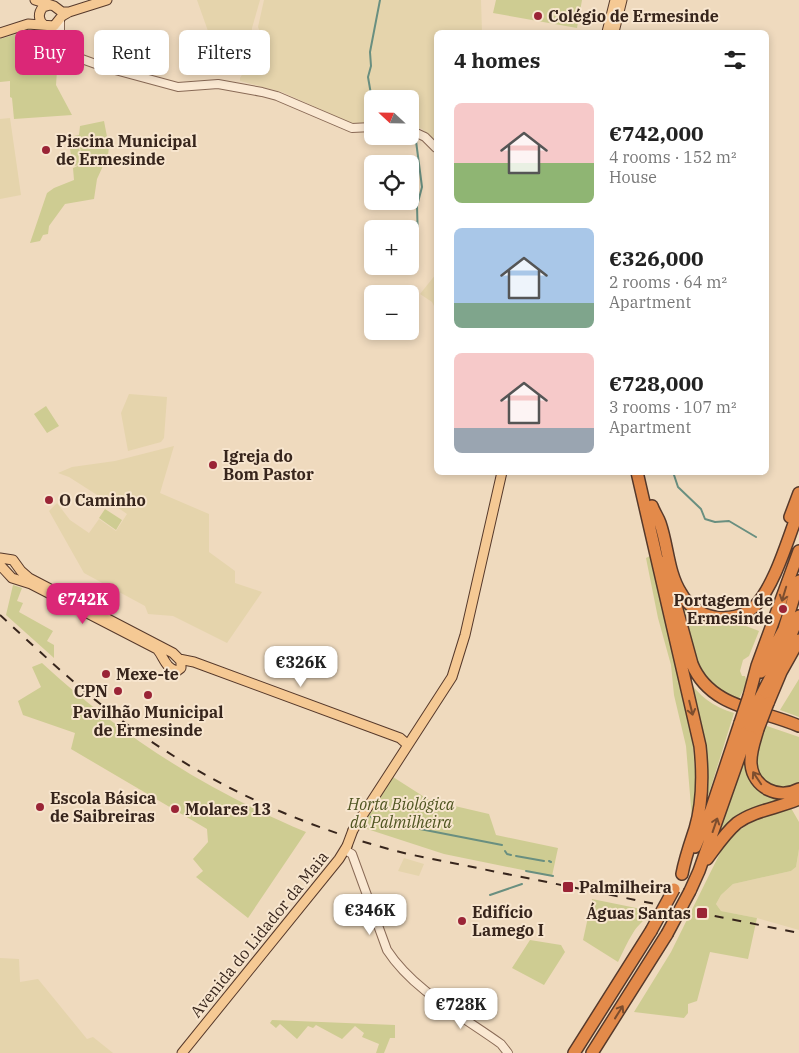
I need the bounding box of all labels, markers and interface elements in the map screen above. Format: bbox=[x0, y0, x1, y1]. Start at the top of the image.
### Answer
place label: Colégio de Ermesinde bbox=[548, 6, 719, 26]
marker: Colégio de Ermesinde bbox=[532, 10, 544, 22]
chip: Buy bbox=[15, 30, 84, 75]
chip: Rent bbox=[94, 30, 169, 75]
chip: Filters bbox=[179, 30, 270, 75]
text: 4 homes bbox=[454, 46, 540, 74]
icon: filters bbox=[721, 46, 749, 74]
north arrow bbox=[364, 90, 419, 145]
map controls bbox=[364, 90, 419, 340]
text: €742,000 bbox=[609, 119, 704, 147]
icon: home bbox=[494, 123, 554, 183]
place label: Piscina Municipal de Ermesinde bbox=[56, 131, 197, 169]
marker: Piscina Municipal de Ermesinde bbox=[40, 144, 52, 156]
text: 4 rooms · 152 m² bbox=[609, 147, 737, 167]
button: locate bbox=[364, 155, 419, 210]
text: House bbox=[609, 167, 657, 187]
button: + bbox=[364, 220, 419, 275]
text: €326,000 bbox=[609, 244, 704, 272]
icon: home bbox=[494, 248, 554, 308]
text: 2 rooms · 64 m² bbox=[609, 272, 727, 292]
button: − bbox=[364, 285, 419, 340]
text: Apartment bbox=[609, 292, 691, 312]
text: €728,000 bbox=[609, 369, 704, 397]
icon: home bbox=[494, 373, 554, 433]
text: 3 rooms · 107 m² bbox=[609, 397, 737, 417]
text: Apartment bbox=[609, 417, 691, 437]
place label: Igreja do Bom Pastor bbox=[223, 446, 314, 484]
marker: Igreja do Bom Pastor bbox=[207, 459, 219, 471]
place label: O Caminho bbox=[59, 490, 146, 510]
marker: O Caminho bbox=[43, 494, 55, 506]
pin: €742K bbox=[48, 582, 118, 625]
one-way arrow bbox=[778, 585, 788, 601]
text: €742K bbox=[57, 589, 109, 609]
place label: Portagem de Ermesinde bbox=[674, 590, 773, 628]
marker: Portagem de Ermesinde bbox=[777, 603, 789, 615]
pin: €326K bbox=[266, 646, 336, 688]
text: €326K bbox=[275, 652, 327, 672]
place label: Mexe-te bbox=[116, 664, 179, 684]
marker: Mexe-te bbox=[100, 668, 112, 680]
place label: CPN bbox=[74, 681, 108, 701]
marker: CPN bbox=[112, 685, 124, 697]
marker: Pavilhão Municipal de Ermesinde bbox=[142, 689, 154, 701]
one-way arrow bbox=[687, 699, 696, 715]
place label: Pavilhão Municipal de Ermesinde bbox=[73, 702, 223, 740]
one-way arrow bbox=[752, 771, 762, 785]
place label: Escola Básica de Saibreiras bbox=[50, 788, 156, 826]
park label: Horta Biológica da Palmilheira bbox=[347, 794, 455, 832]
place label: Molares 13 bbox=[185, 799, 271, 819]
marker: Escola Básica de Saibreiras bbox=[34, 801, 46, 813]
marker: Molares 13 bbox=[169, 803, 181, 815]
one-way arrow bbox=[711, 818, 720, 833]
street label: Avenida do Lidador da Maia bbox=[186, 846, 333, 1021]
place label: Palmilheira bbox=[579, 877, 672, 897]
marker: Palmilheira bbox=[561, 880, 575, 894]
pin: €346K bbox=[335, 894, 405, 936]
text: €346K bbox=[344, 900, 396, 920]
place label: Edifício Lamego I bbox=[472, 902, 544, 940]
place label: Águas Santas bbox=[586, 902, 691, 923]
marker: Águas Santas bbox=[695, 906, 709, 920]
marker: Edifício Lamego I bbox=[456, 915, 468, 927]
pin: €728K bbox=[426, 988, 496, 1030]
text: €728K bbox=[435, 994, 487, 1014]
one-way arrow bbox=[614, 1006, 624, 1020]

